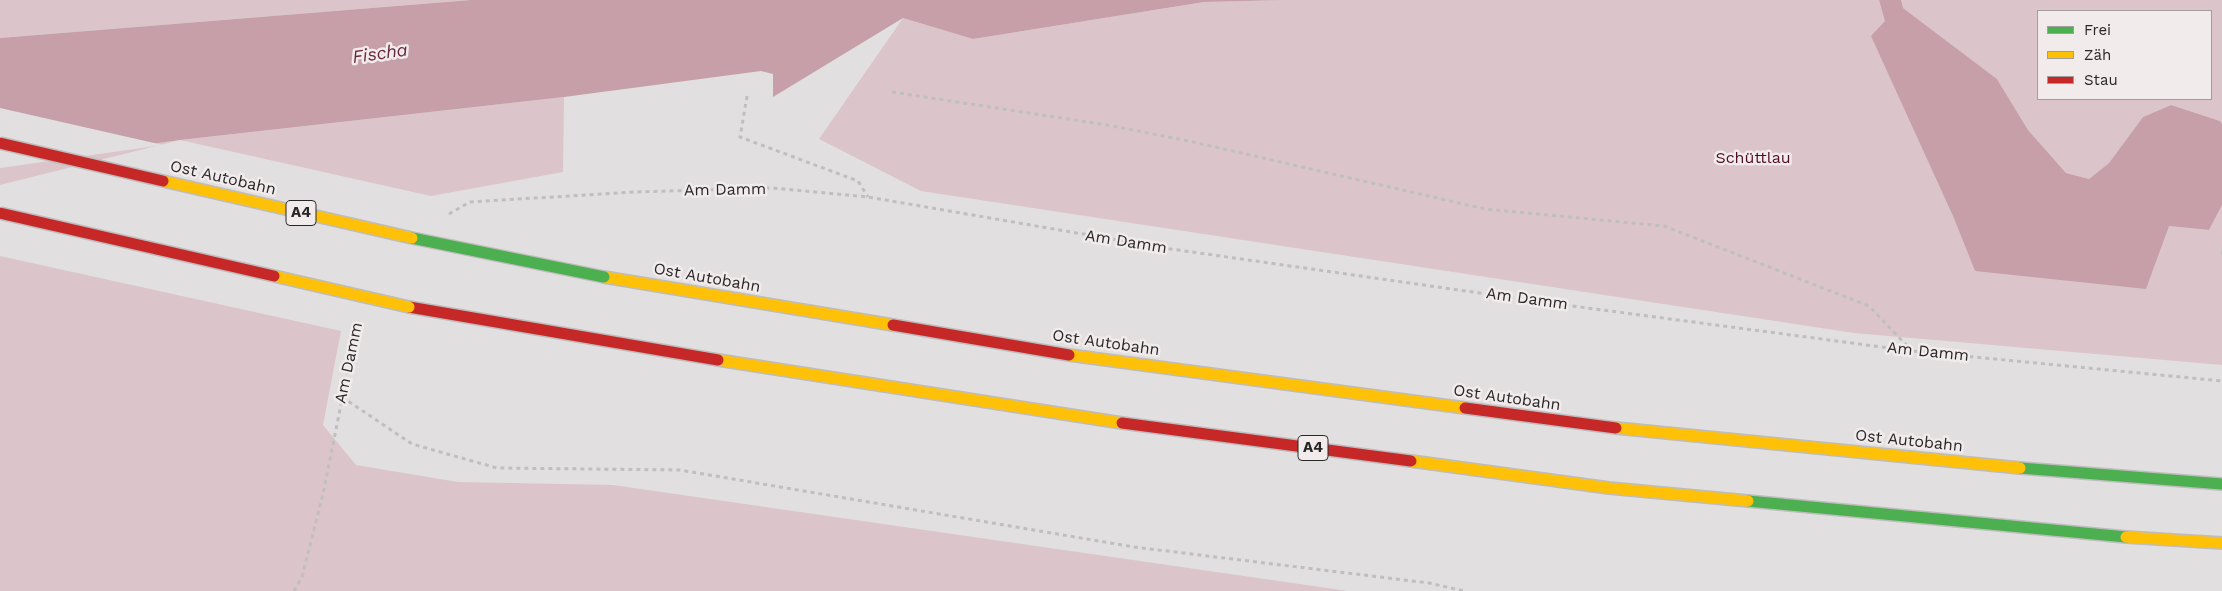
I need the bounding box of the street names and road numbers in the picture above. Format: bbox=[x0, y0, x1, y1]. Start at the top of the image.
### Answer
street label: Ost Autobahn bbox=[168, 156, 278, 200]
street label: Am Damm bbox=[684, 180, 766, 200]
road number: A4 bbox=[286, 200, 316, 226]
street label: Am Damm bbox=[1084, 226, 1168, 258]
street label: Ost Autobahn bbox=[652, 259, 762, 297]
street label: Am Damm bbox=[1485, 284, 1569, 314]
street label: Am Damm bbox=[331, 321, 367, 405]
street label: Ost Autobahn bbox=[1051, 326, 1161, 360]
street label: Am Damm bbox=[1886, 338, 1970, 366]
street label: Ost Autobahn bbox=[1452, 381, 1562, 415]
street label: Ost Autobahn bbox=[1854, 426, 1964, 456]
road number: A4 bbox=[1298, 436, 1328, 460]

